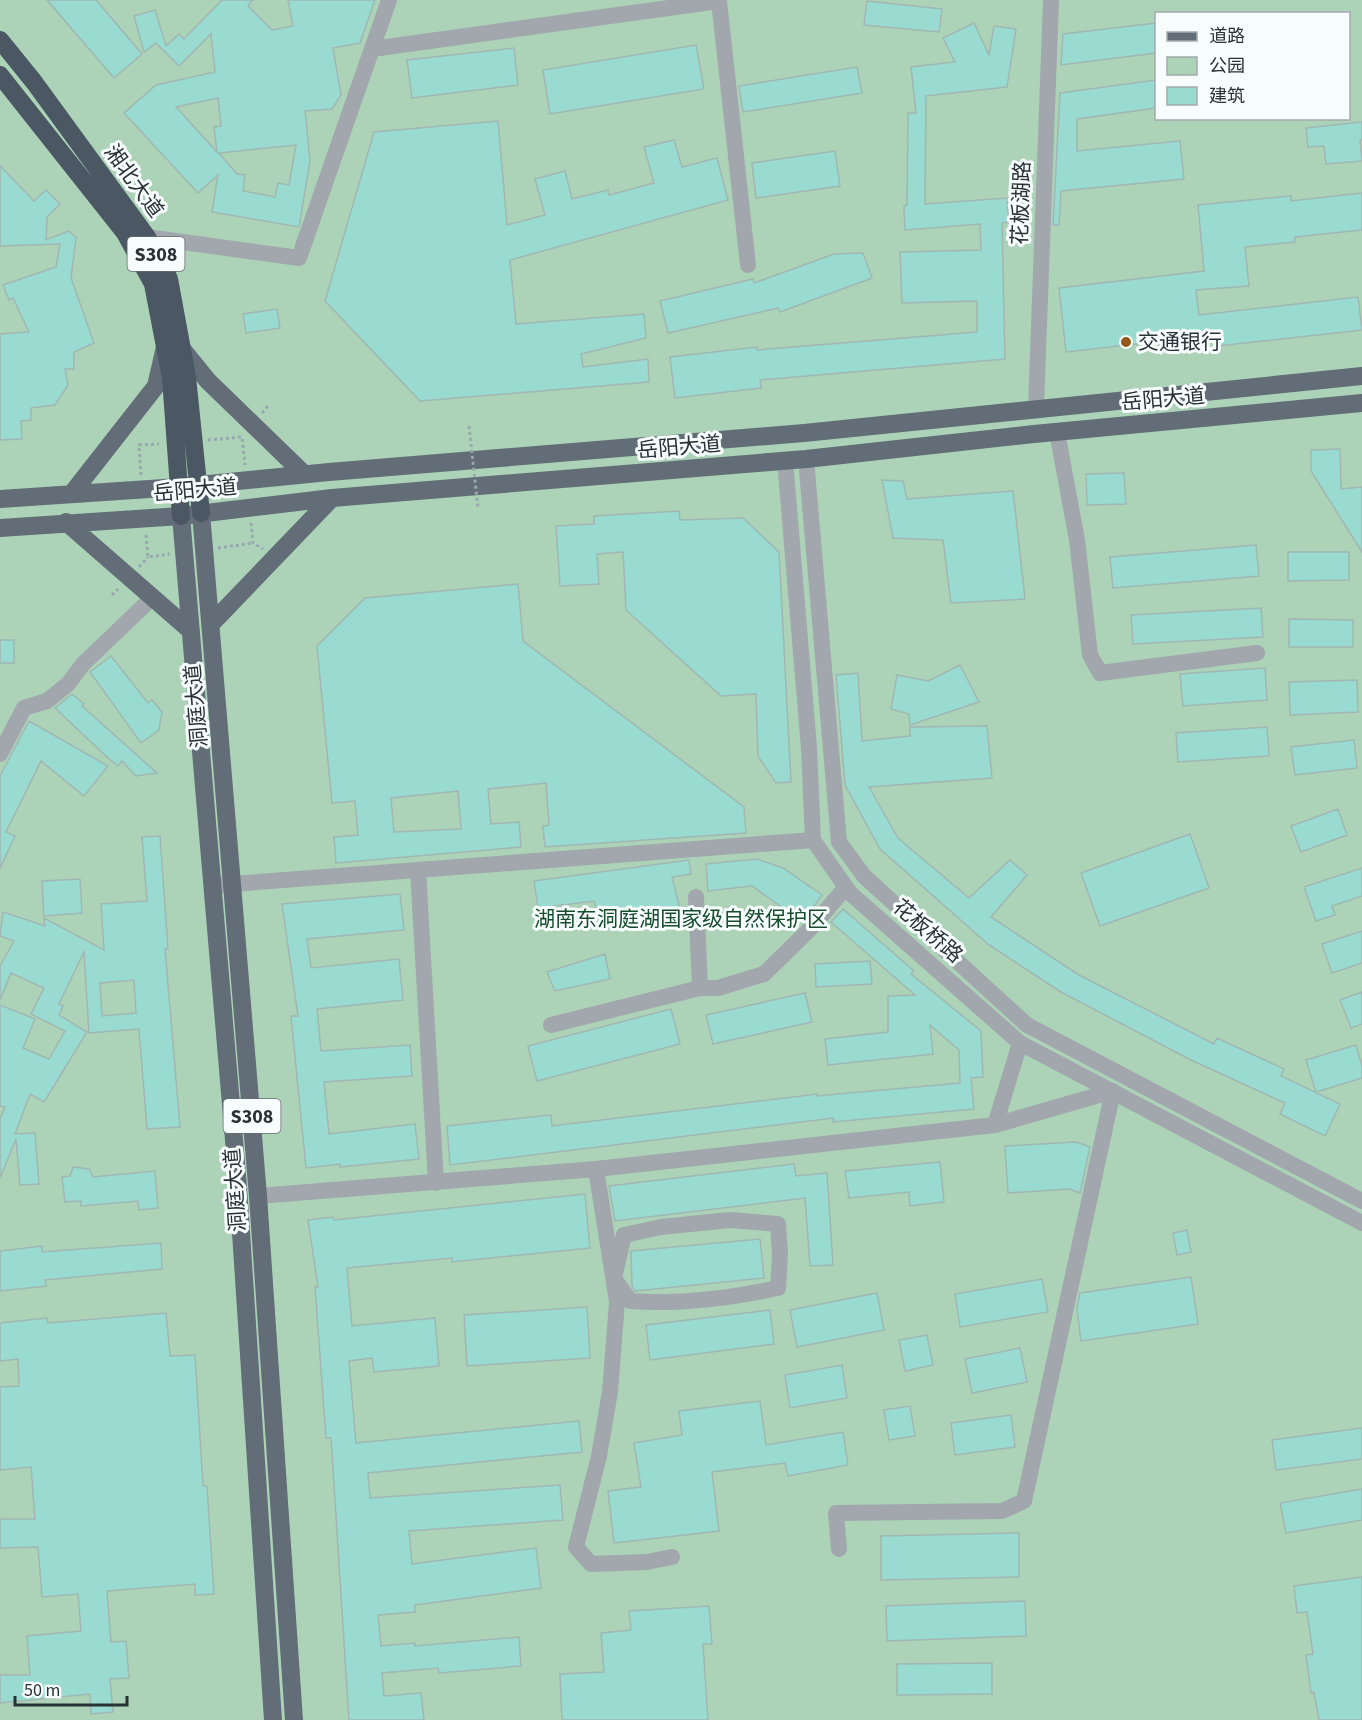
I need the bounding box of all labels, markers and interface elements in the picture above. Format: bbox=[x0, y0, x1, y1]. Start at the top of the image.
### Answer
legend bbox=[1155, 12, 1350, 120]
text: 道路 bbox=[1209, 24, 1245, 49]
text: 公园 bbox=[1209, 54, 1245, 79]
text: 建筑 bbox=[1209, 84, 1245, 109]
street label: 湘北大道 bbox=[97, 138, 171, 224]
street label: 花板湖路 bbox=[1005, 161, 1037, 245]
road number: S308 bbox=[128, 237, 184, 271]
place label: 交通银行 bbox=[1138, 327, 1222, 357]
marker: 交通银行 bbox=[1119, 335, 1133, 349]
street label: 岳阳大道 bbox=[1120, 380, 1206, 418]
street label: 岳阳大道 bbox=[636, 428, 722, 466]
street label: 岳阳大道 bbox=[152, 471, 238, 509]
street label: 洞庭大道 bbox=[177, 663, 215, 749]
street label: 花板桥路 bbox=[886, 892, 970, 970]
park label: 湖南东洞庭湖国家级自然保护区 bbox=[534, 904, 828, 934]
road number: S308 bbox=[224, 1099, 280, 1133]
street label: 洞庭大道 bbox=[217, 1147, 253, 1233]
scale bar bbox=[15, 1669, 128, 1707]
text: 50 m bbox=[24, 1678, 60, 1703]

